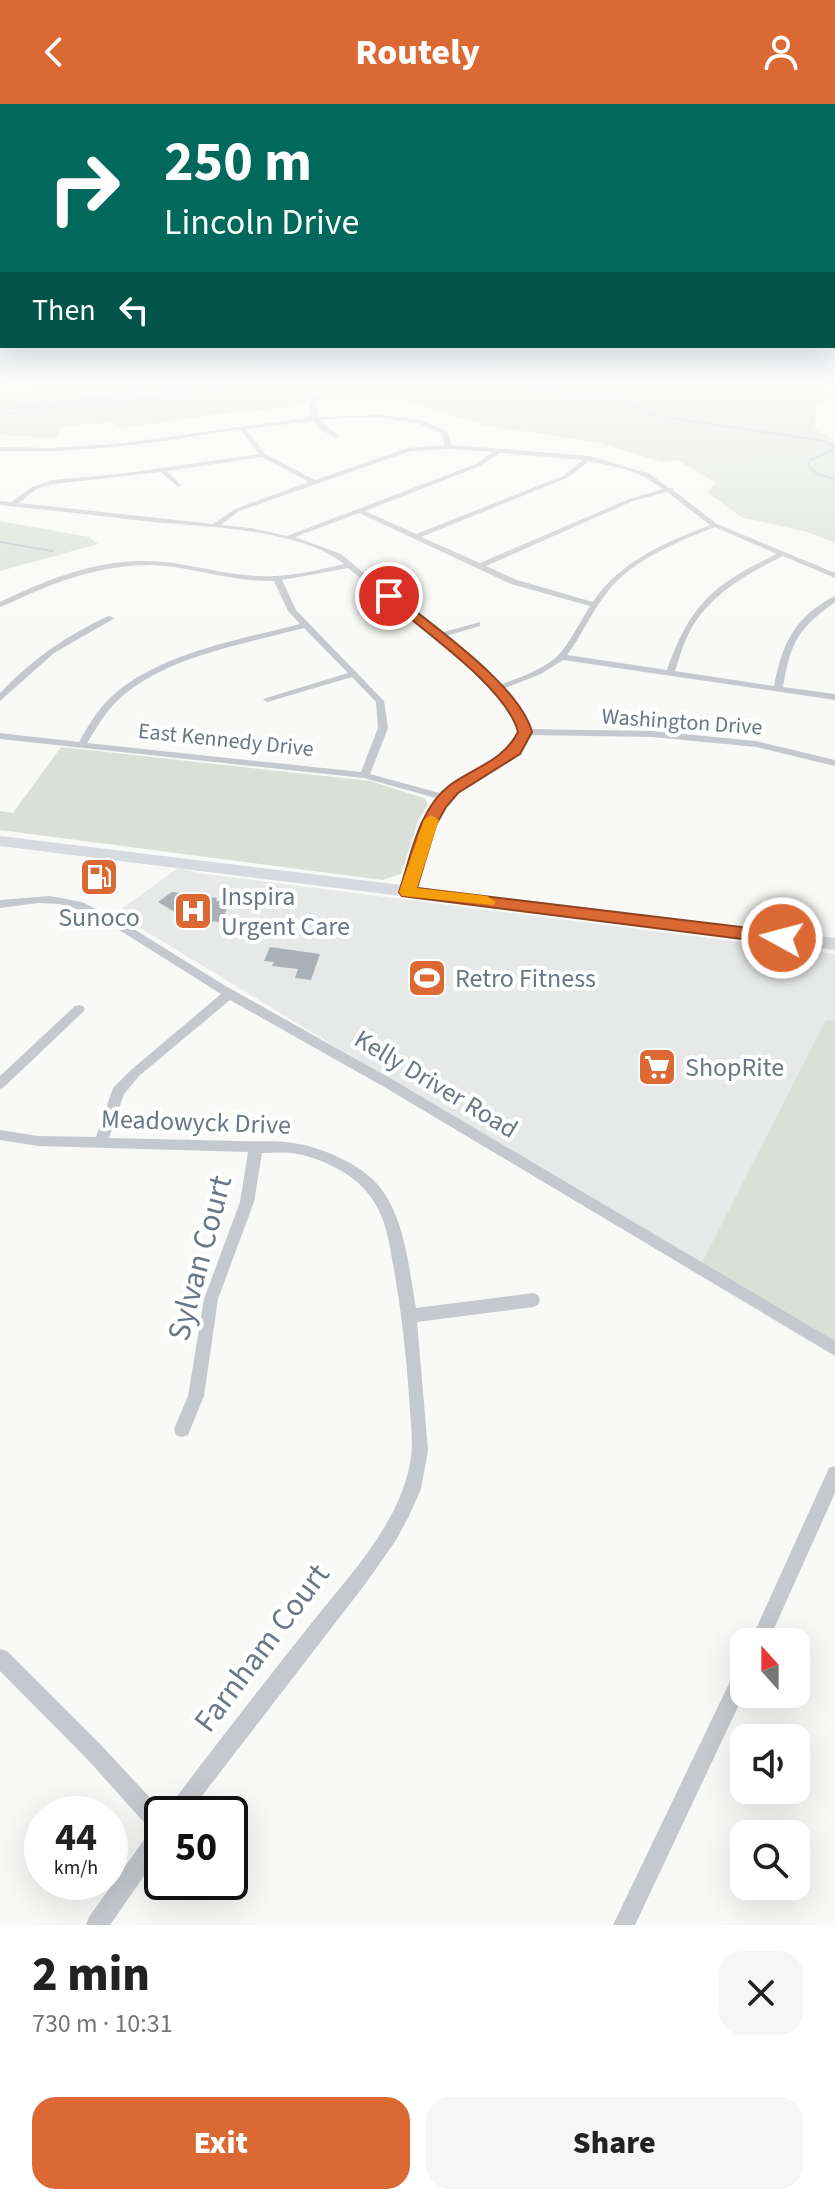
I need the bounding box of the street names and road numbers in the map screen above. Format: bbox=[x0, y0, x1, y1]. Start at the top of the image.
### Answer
street label: Washington Drive bbox=[601, 700, 763, 744]
street label: East Kennedy Drive bbox=[137, 715, 315, 765]
street label: Kelly Driver Road bbox=[347, 1021, 525, 1147]
street label: Meadowyck Drive bbox=[100, 1100, 292, 1144]
street label: Sylvan Court bbox=[156, 1170, 244, 1346]
street label: Farnham Court bbox=[183, 1554, 341, 1742]

